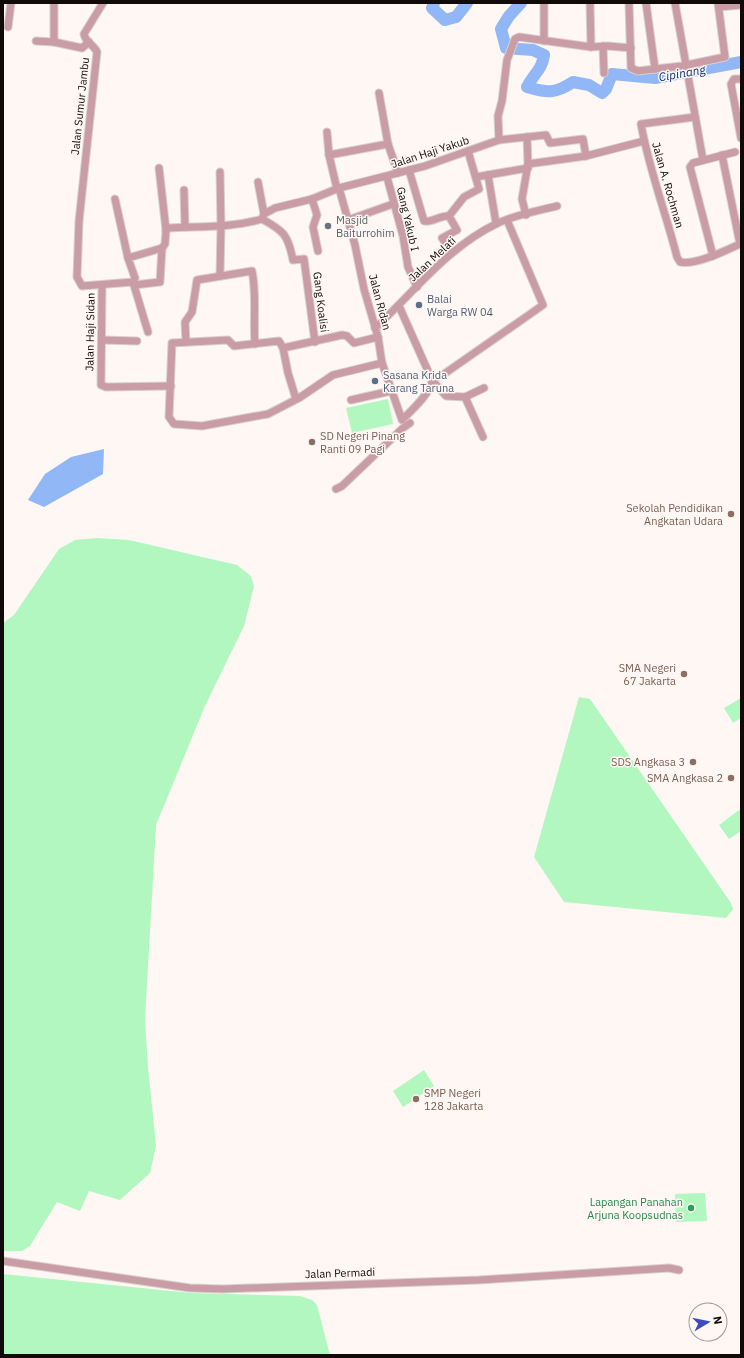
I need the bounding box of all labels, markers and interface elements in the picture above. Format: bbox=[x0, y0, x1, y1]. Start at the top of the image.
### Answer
street label: Jalan Sumur Jambu bbox=[68, 57, 92, 155]
water label: Cipinang bbox=[658, 61, 707, 84]
street label: Jalan Haji Yakub bbox=[389, 133, 471, 171]
street label: Jalan A. Rochman bbox=[649, 141, 687, 229]
street label: Gang Yakub I bbox=[394, 186, 422, 252]
place label: Masjid Baiturrohim bbox=[336, 213, 395, 240]
marker: Masjid Baiturrohim bbox=[323, 221, 333, 231]
street label: Jalan Melati bbox=[405, 234, 459, 284]
street label: Gang Koalisi bbox=[310, 271, 332, 333]
street label: Jalan Ridan bbox=[366, 272, 394, 332]
place label: Balai Warga RW 04 bbox=[427, 292, 494, 319]
street label: Jalan Haji Sidan bbox=[82, 293, 98, 371]
marker: Balai Warga RW 04 bbox=[414, 300, 424, 310]
place label: Sasana Krida Karang Taruna bbox=[383, 368, 454, 395]
marker: Sasana Krida Karang Taruna bbox=[370, 376, 380, 386]
place label: SD Negeri Pinang Ranti 09 Pagi bbox=[320, 429, 405, 456]
marker: SD Negeri Pinang Ranti 09 Pagi bbox=[307, 437, 317, 447]
place label: Sekolah Pendidikan Angkatan Udara bbox=[626, 501, 723, 528]
marker: Sekolah Pendidikan Angkatan Udara bbox=[726, 509, 736, 519]
place label: SMA Negeri 67 Jakarta bbox=[619, 661, 676, 688]
marker: SMA Negeri 67 Jakarta bbox=[679, 669, 689, 679]
place label: SDS Angkasa 3 bbox=[611, 755, 685, 769]
marker: SDS Angkasa 3 bbox=[688, 757, 698, 767]
place label: SMA Angkasa 2 bbox=[647, 771, 723, 785]
marker: SMA Angkasa 2 bbox=[726, 773, 736, 783]
place label: SMP Negeri 128 Jakarta bbox=[424, 1086, 483, 1113]
marker: SMP Negeri 128 Jakarta bbox=[411, 1094, 421, 1104]
place label: Lapangan Panahan Arjuna Koopsudnas bbox=[587, 1195, 683, 1222]
marker: Lapangan Panahan Arjuna Koopsudnas bbox=[686, 1203, 696, 1213]
street label: Jalan Permadi bbox=[305, 1265, 375, 1281]
north arrow bbox=[688, 1302, 728, 1342]
text: N bbox=[710, 1315, 725, 1325]

